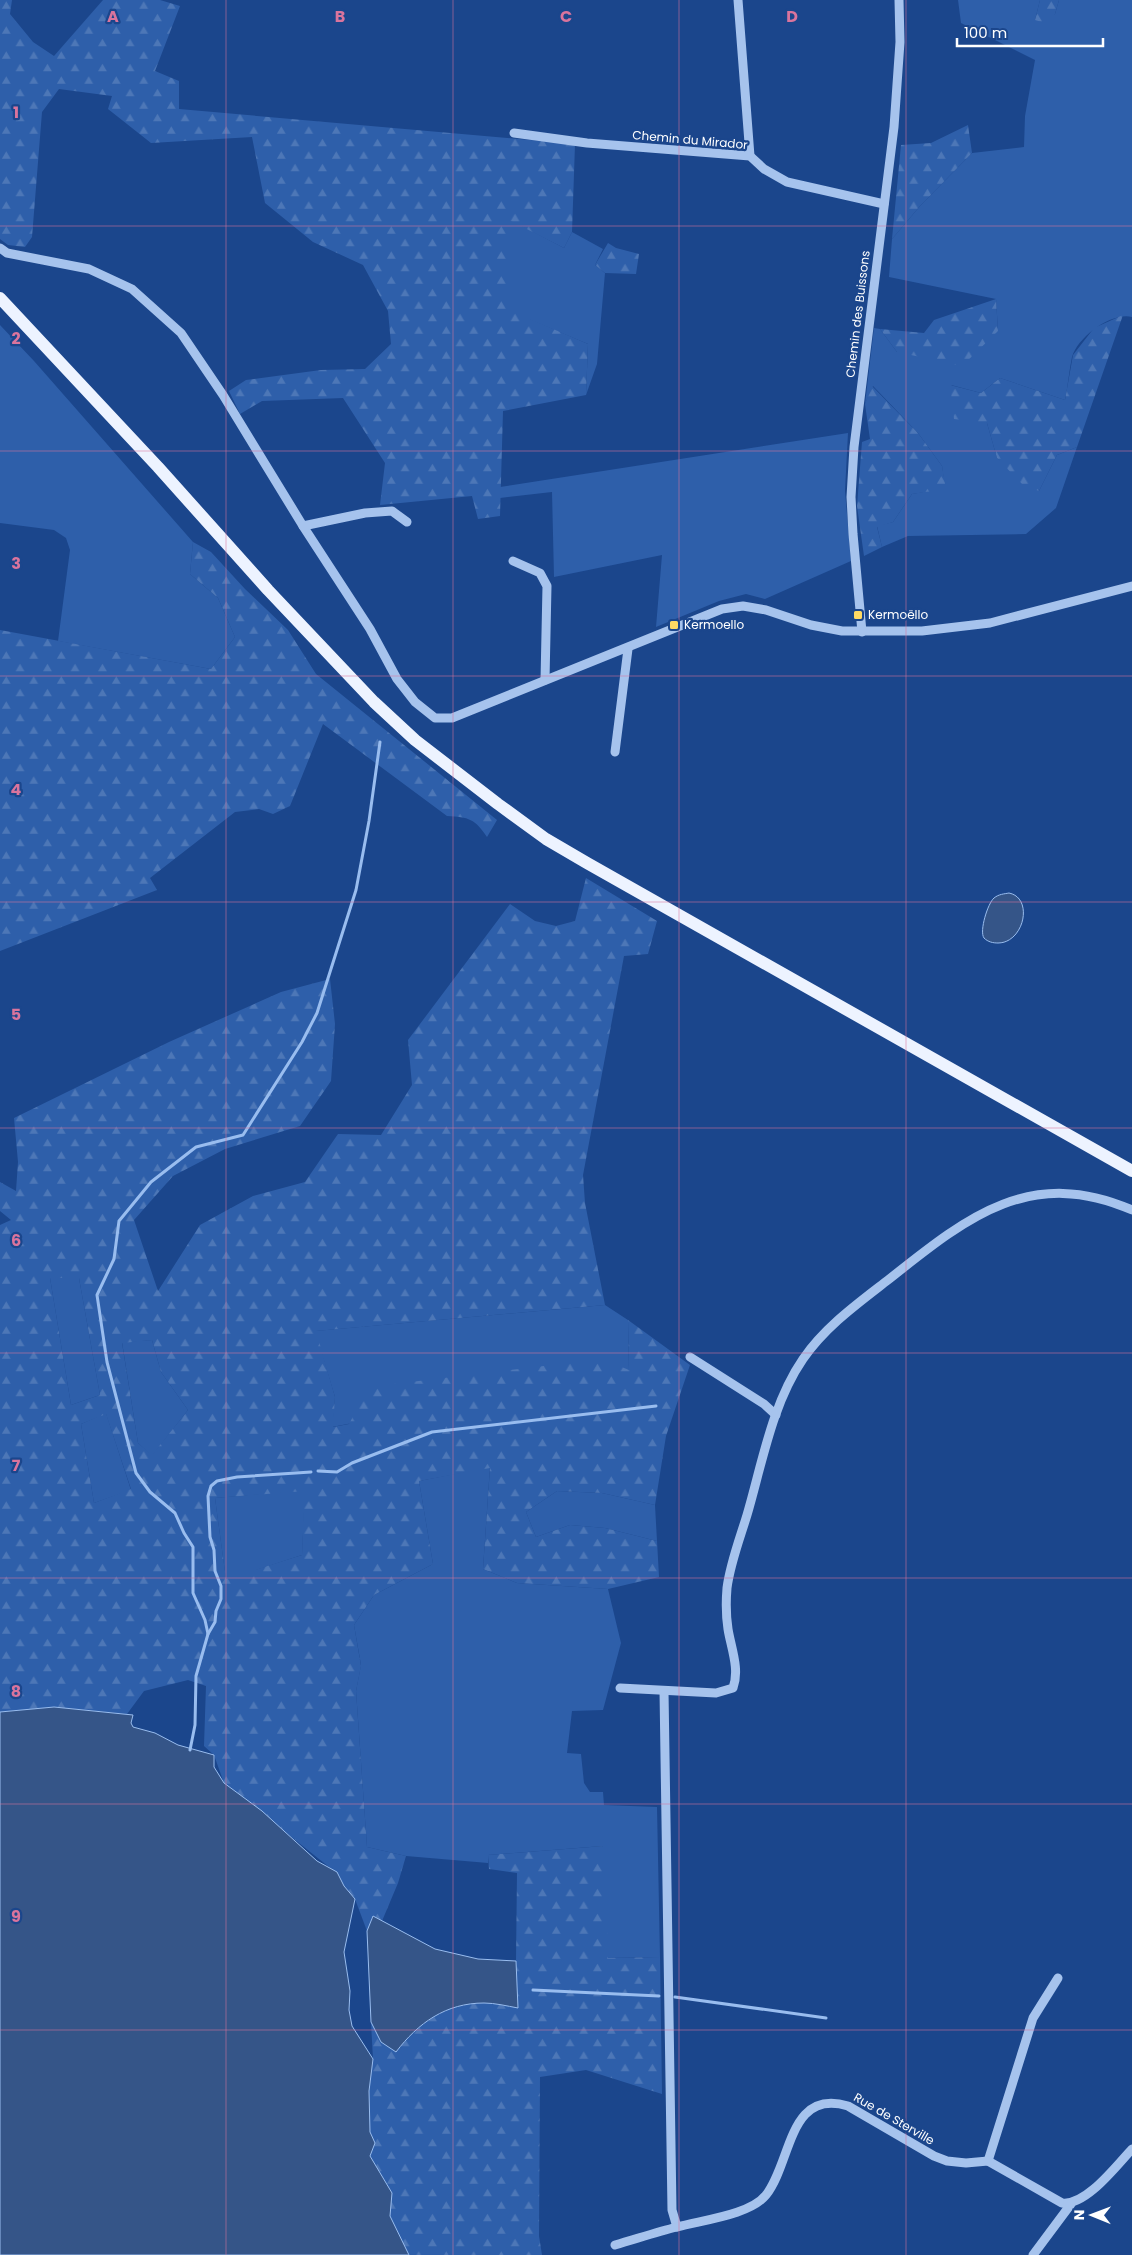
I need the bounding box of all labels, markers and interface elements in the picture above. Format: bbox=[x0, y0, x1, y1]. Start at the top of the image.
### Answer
text: A bbox=[107, 5, 119, 28]
text: B bbox=[335, 5, 345, 28]
text: C bbox=[560, 5, 572, 28]
text: D bbox=[786, 5, 798, 28]
scale bar bbox=[957, 15, 1103, 47]
text: 100 m bbox=[964, 22, 1007, 43]
text: 1 bbox=[13, 101, 19, 124]
street label: Chemin du Mirador bbox=[632, 126, 749, 153]
street label: Chemin des Buissons bbox=[841, 250, 874, 378]
text: 2 bbox=[11, 327, 21, 350]
text: 3 bbox=[11, 552, 21, 575]
place label: Kermoëllo bbox=[868, 606, 928, 623]
marker: Kermoëllo bbox=[852, 609, 864, 621]
place label: Kermoello bbox=[684, 616, 744, 633]
marker: Kermoello bbox=[668, 619, 680, 631]
text: 4 bbox=[11, 778, 22, 801]
text: 5 bbox=[11, 1003, 21, 1026]
text: 6 bbox=[11, 1229, 21, 1252]
text: 7 bbox=[12, 1454, 21, 1477]
text: 8 bbox=[11, 1680, 21, 1703]
text: 9 bbox=[11, 1905, 21, 1928]
street label: Rue de Sterville bbox=[851, 2089, 938, 2149]
north arrow bbox=[1067, 2190, 1117, 2240]
text: N bbox=[1069, 2209, 1089, 2220]

